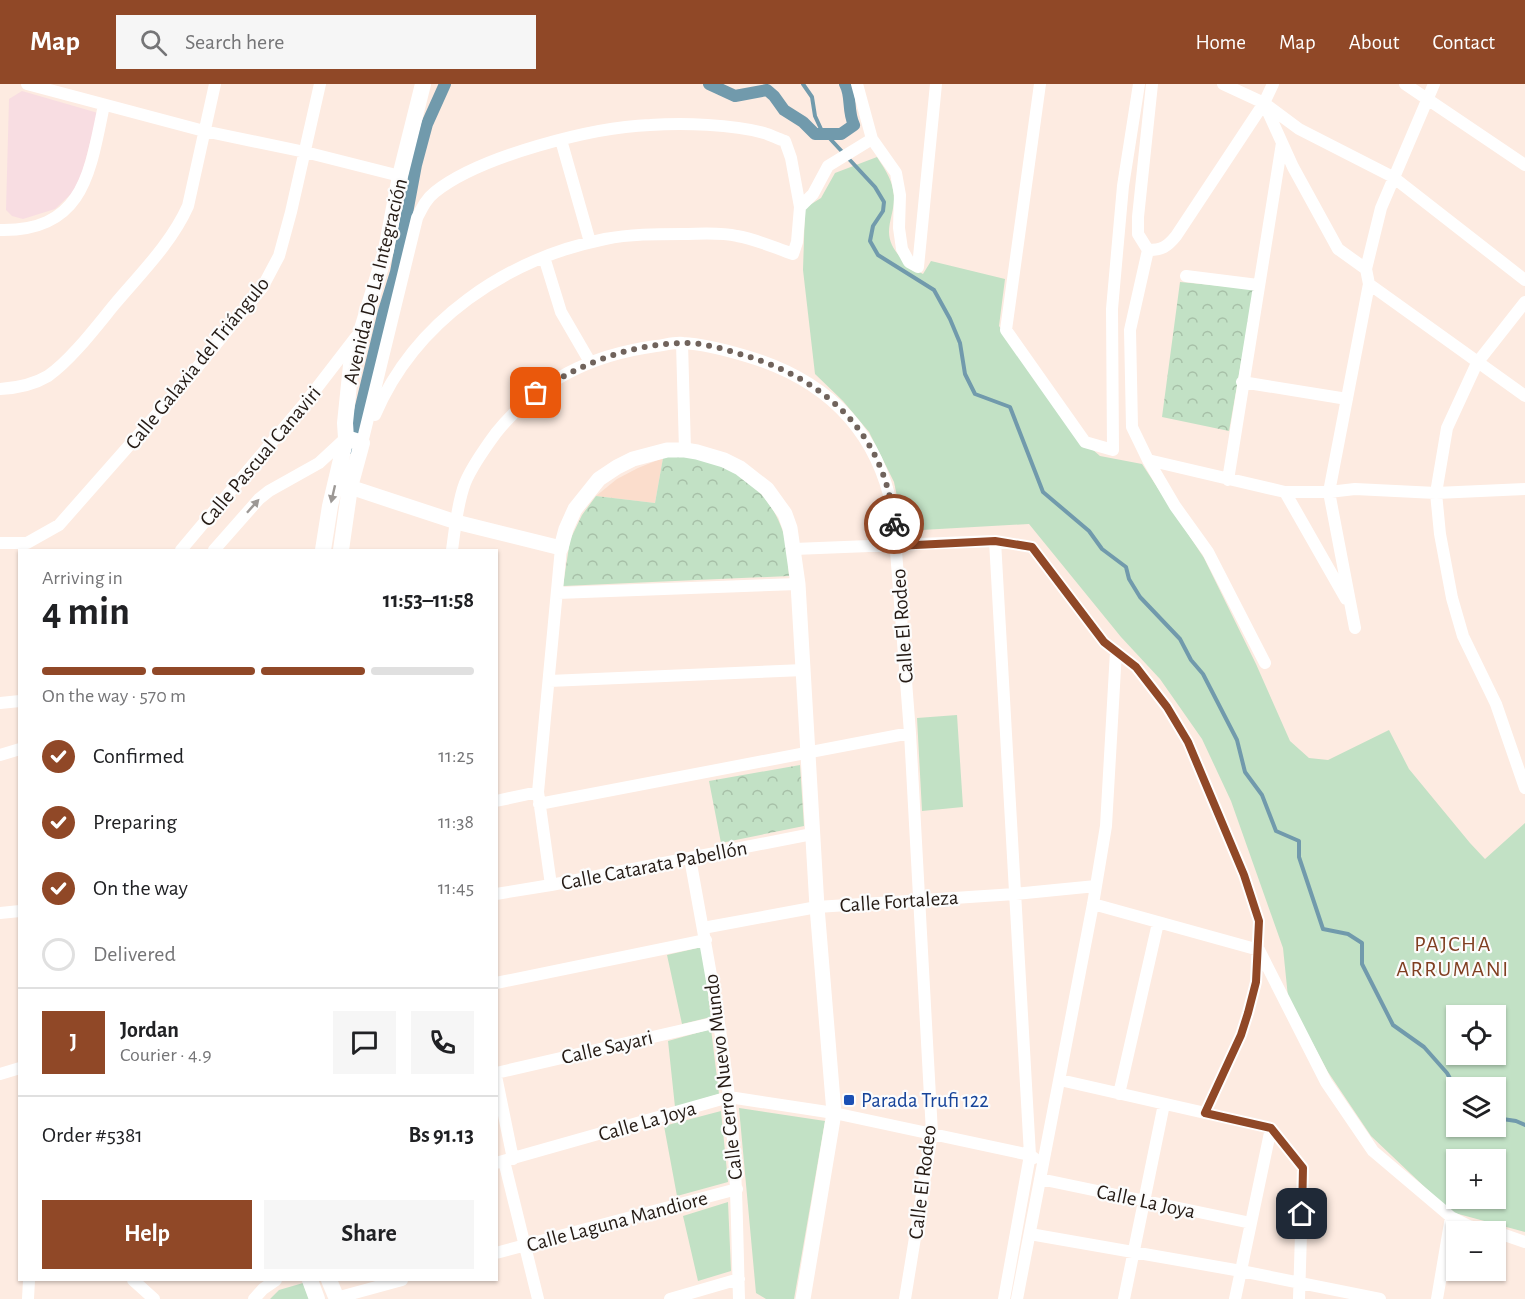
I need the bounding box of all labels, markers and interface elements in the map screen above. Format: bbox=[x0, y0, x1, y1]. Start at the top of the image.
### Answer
search box bbox=[116, 15, 536, 69]
icon: search bbox=[137, 26, 170, 59]
text: Map bbox=[30, 28, 80, 56]
text: Search here bbox=[185, 31, 284, 53]
text: Home bbox=[1195, 32, 1246, 53]
text: Map bbox=[1279, 32, 1316, 53]
text: About bbox=[1349, 32, 1399, 53]
text: Contact bbox=[1432, 32, 1495, 53]
street label: Avenida De La Integración bbox=[340, 176, 411, 386]
street label: Calle Galaxia del Triángulo bbox=[121, 273, 273, 454]
pin bbox=[510, 367, 561, 418]
icon: bag bbox=[519, 376, 552, 409]
street label: Calle Pascual Canaviri bbox=[196, 382, 325, 530]
one-way arrow bbox=[327, 485, 337, 503]
courier bbox=[864, 494, 924, 554]
one-way arrow bbox=[246, 499, 260, 514]
icon: bike bbox=[878, 508, 911, 541]
text: Arriving in bbox=[42, 568, 123, 588]
street label: Calle El Rodeo bbox=[888, 568, 917, 684]
text: 11:53–11:58 bbox=[383, 589, 474, 611]
text: 4 min bbox=[42, 593, 130, 632]
text: On the way · 570 m bbox=[42, 686, 186, 706]
icon: check bbox=[42, 740, 75, 773]
text: Confirmed bbox=[93, 745, 184, 767]
text: 11:25 bbox=[438, 746, 474, 766]
icon: check bbox=[42, 806, 75, 839]
text: Preparing bbox=[93, 811, 177, 833]
text: 11:38 bbox=[438, 812, 474, 832]
street label: Calle Catarata Pabellón bbox=[559, 837, 749, 894]
icon: check bbox=[42, 872, 75, 905]
text: On the way bbox=[93, 877, 188, 899]
text: 11:45 bbox=[438, 878, 474, 898]
street label: Calle Fortaleza bbox=[839, 887, 959, 916]
district label: PAJCHA ARRUMANI bbox=[1396, 933, 1510, 980]
text: Delivered bbox=[93, 943, 176, 965]
street label: Calle Cerro Nuevo Mundo bbox=[700, 973, 747, 1181]
map controls bbox=[1446, 1005, 1506, 1281]
button: locate bbox=[1446, 1005, 1506, 1065]
button: chat bbox=[333, 1011, 396, 1074]
button: phone bbox=[411, 1011, 474, 1074]
text: Jordan bbox=[120, 1019, 179, 1041]
street label: Calle Sayari bbox=[559, 1027, 655, 1068]
text: J bbox=[70, 1031, 77, 1053]
text: Courier · 4.9 bbox=[120, 1045, 212, 1065]
button: layers bbox=[1446, 1077, 1506, 1137]
place label: Parada Trufi 122 bbox=[861, 1090, 989, 1111]
marker: Parada Trufi 122 bbox=[842, 1093, 856, 1107]
street label: Calle La Joya bbox=[596, 1097, 699, 1145]
text: Order #5381 bbox=[42, 1124, 143, 1146]
text: Bs 91.13 bbox=[409, 1124, 474, 1146]
street label: Calle El Rodeo bbox=[905, 1124, 940, 1240]
button: + bbox=[1446, 1149, 1506, 1209]
street label: Calle La Joya bbox=[1095, 1181, 1198, 1222]
street label: Calle Laguna Mandiore bbox=[524, 1187, 710, 1256]
pin bbox=[1276, 1188, 1327, 1239]
icon: home bbox=[1285, 1197, 1318, 1230]
button: Help bbox=[42, 1200, 252, 1269]
button: Share bbox=[264, 1200, 474, 1269]
button: − bbox=[1446, 1221, 1506, 1281]

